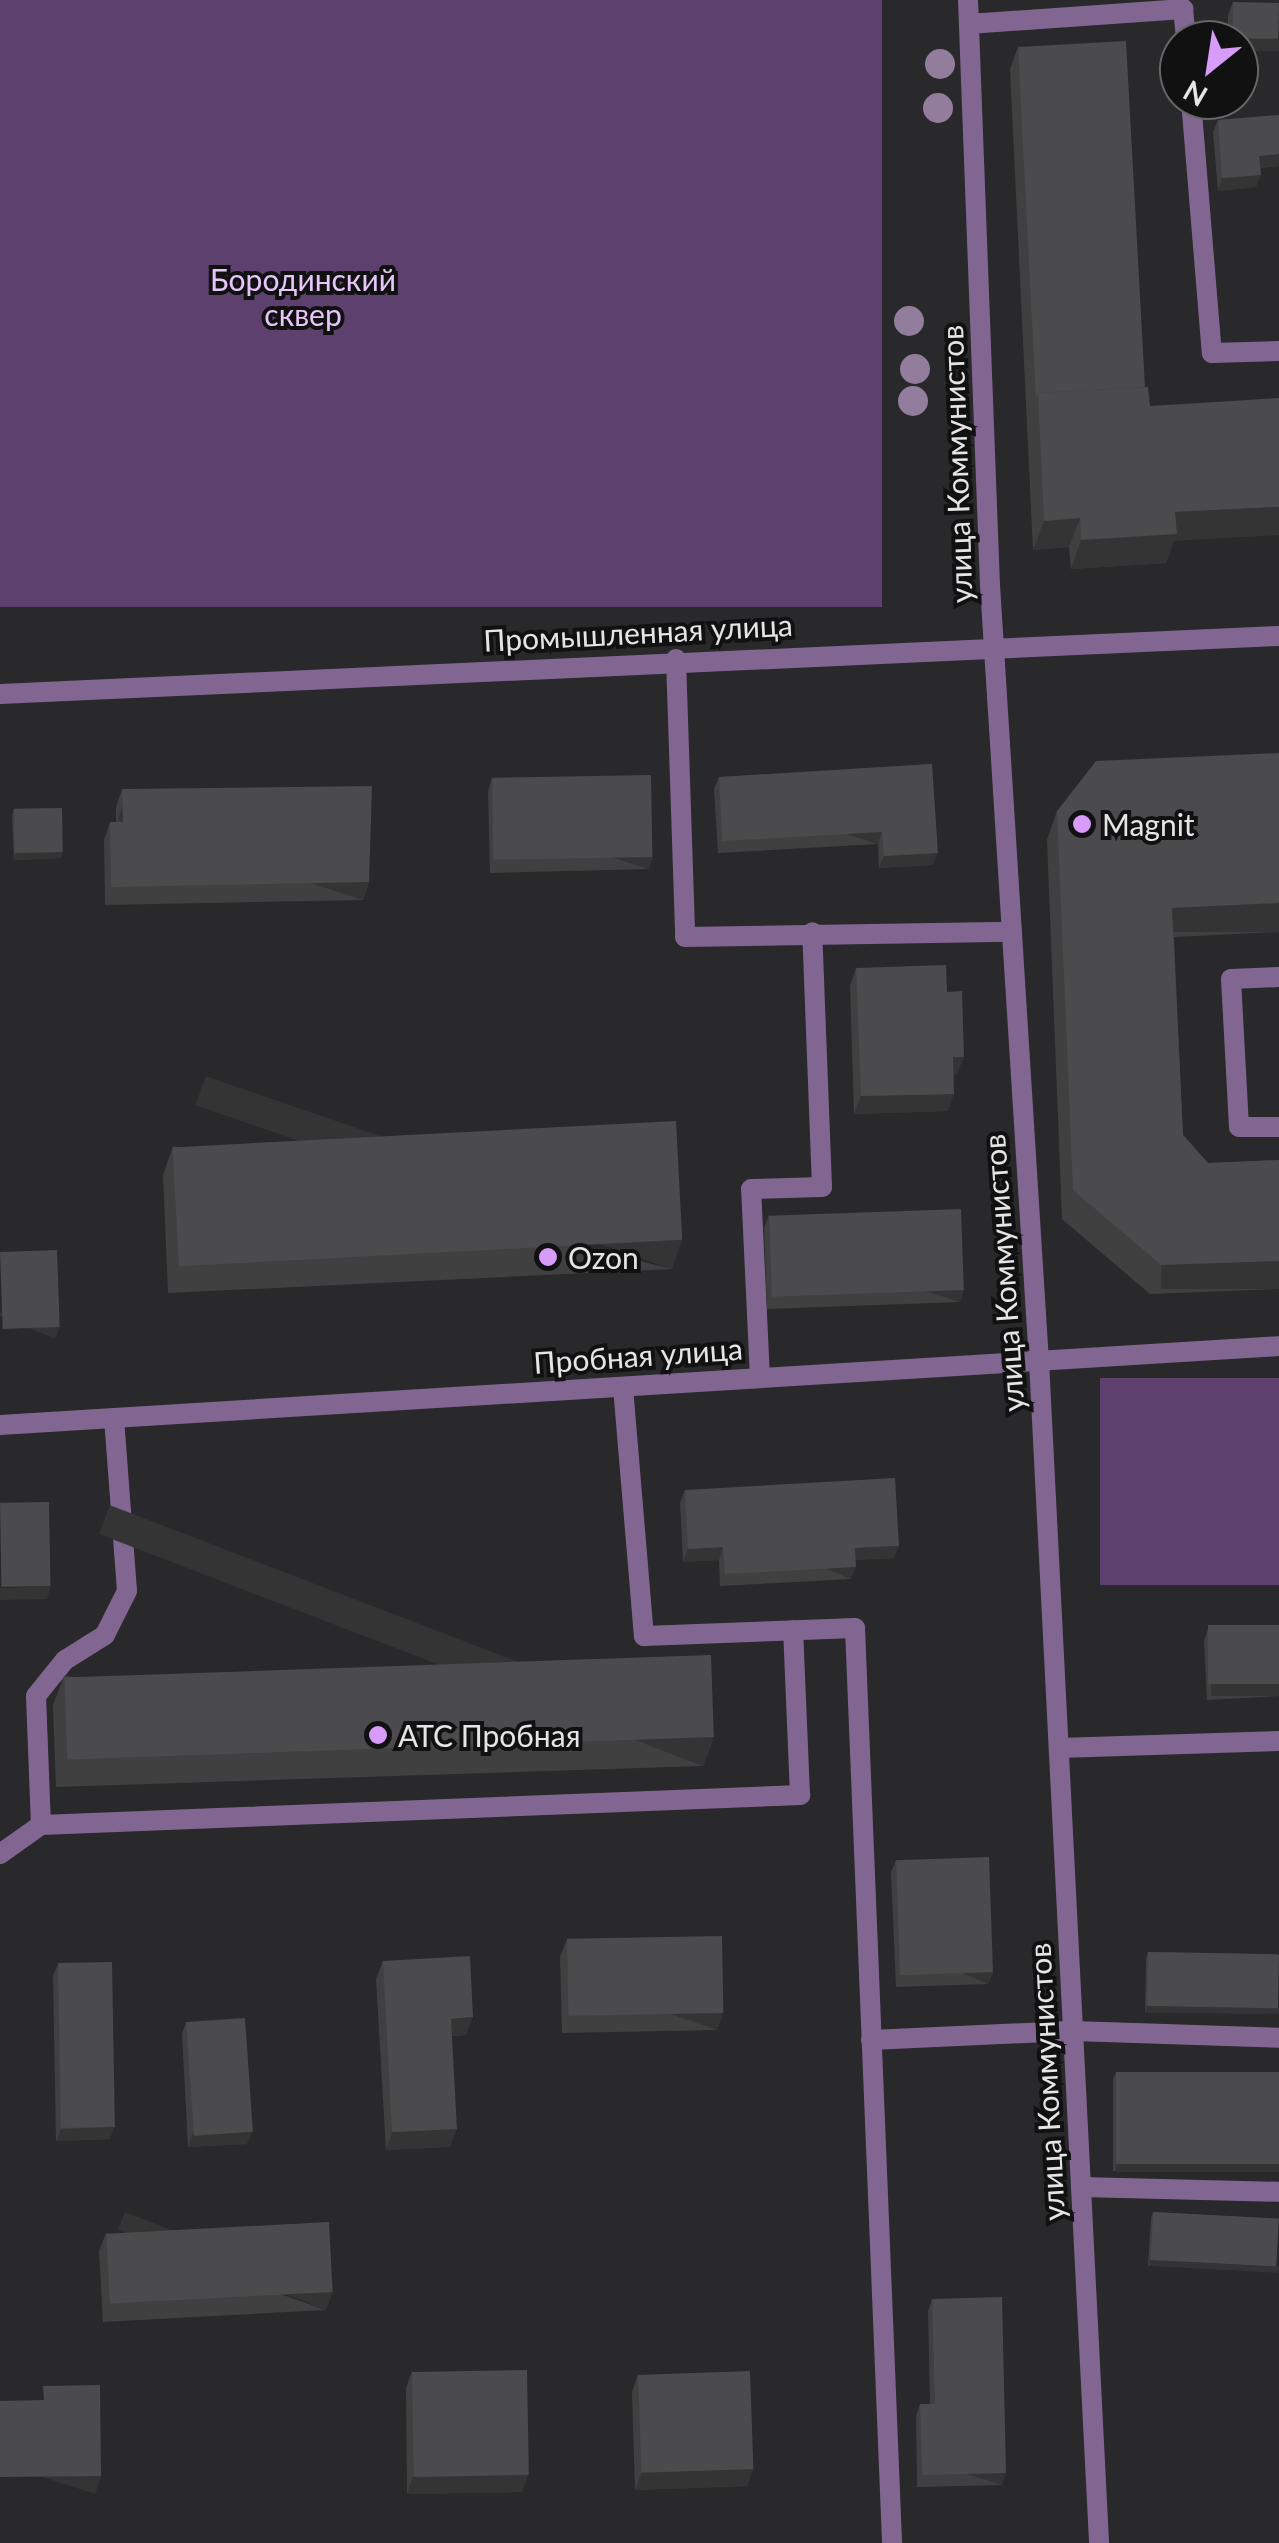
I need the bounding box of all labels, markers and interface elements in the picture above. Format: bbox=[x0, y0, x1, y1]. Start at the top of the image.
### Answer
north arrow bbox=[1159, 20, 1259, 120]
text: N bbox=[1177, 74, 1213, 114]
park label: Бородинский сквер bbox=[210, 261, 396, 332]
street label: улица Коммунистов bbox=[933, 324, 979, 604]
street label: Промышленная улица bbox=[482, 606, 794, 658]
place label: Magnit bbox=[1102, 806, 1195, 842]
marker: Magnit bbox=[1071, 813, 1093, 835]
street label: улица Коммунистов bbox=[975, 1133, 1031, 1413]
place label: Ozon bbox=[568, 1239, 639, 1275]
marker: Ozon bbox=[537, 1246, 559, 1268]
street label: Пробная улица bbox=[532, 1330, 744, 1380]
place label: АТС Пробная bbox=[398, 1717, 580, 1753]
marker: АТС Пробная bbox=[367, 1724, 389, 1746]
street label: улица Коммунистов bbox=[1021, 1942, 1071, 2222]

